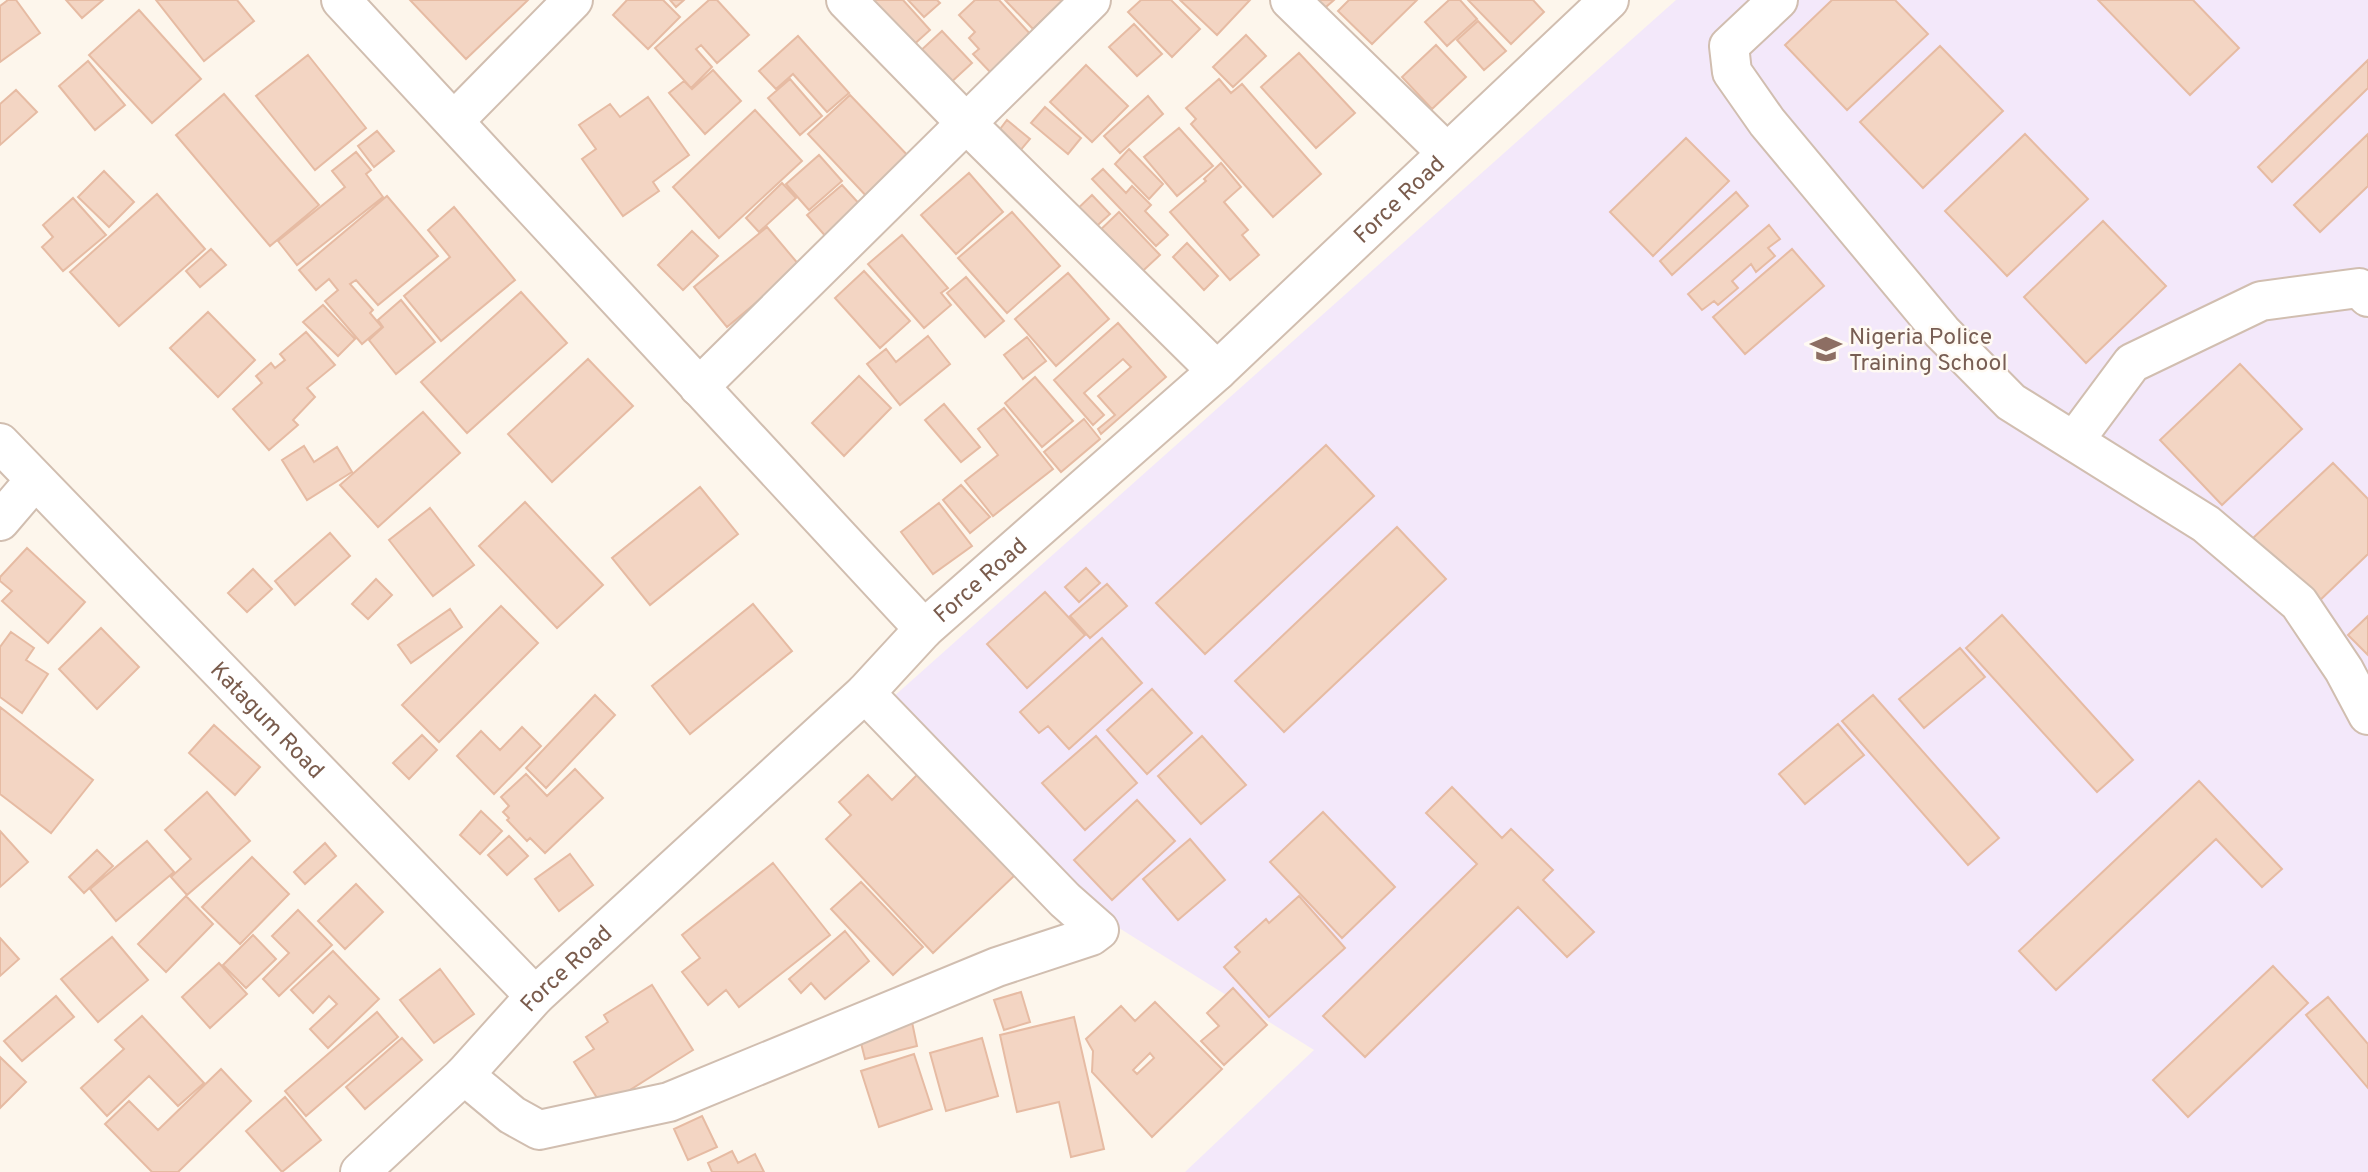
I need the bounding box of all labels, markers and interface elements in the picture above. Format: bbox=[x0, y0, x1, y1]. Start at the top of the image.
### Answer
street label: Force Road bbox=[1349, 151, 1452, 251]
place label: Nigeria Police Training School bbox=[1849, 324, 2007, 379]
school or university icon: Nigeria Police Training School bbox=[1809, 332, 1843, 366]
street label: Force Road bbox=[929, 533, 1034, 630]
street label: Katagum Road bbox=[203, 657, 329, 786]
street label: Force Road bbox=[515, 920, 619, 1019]

